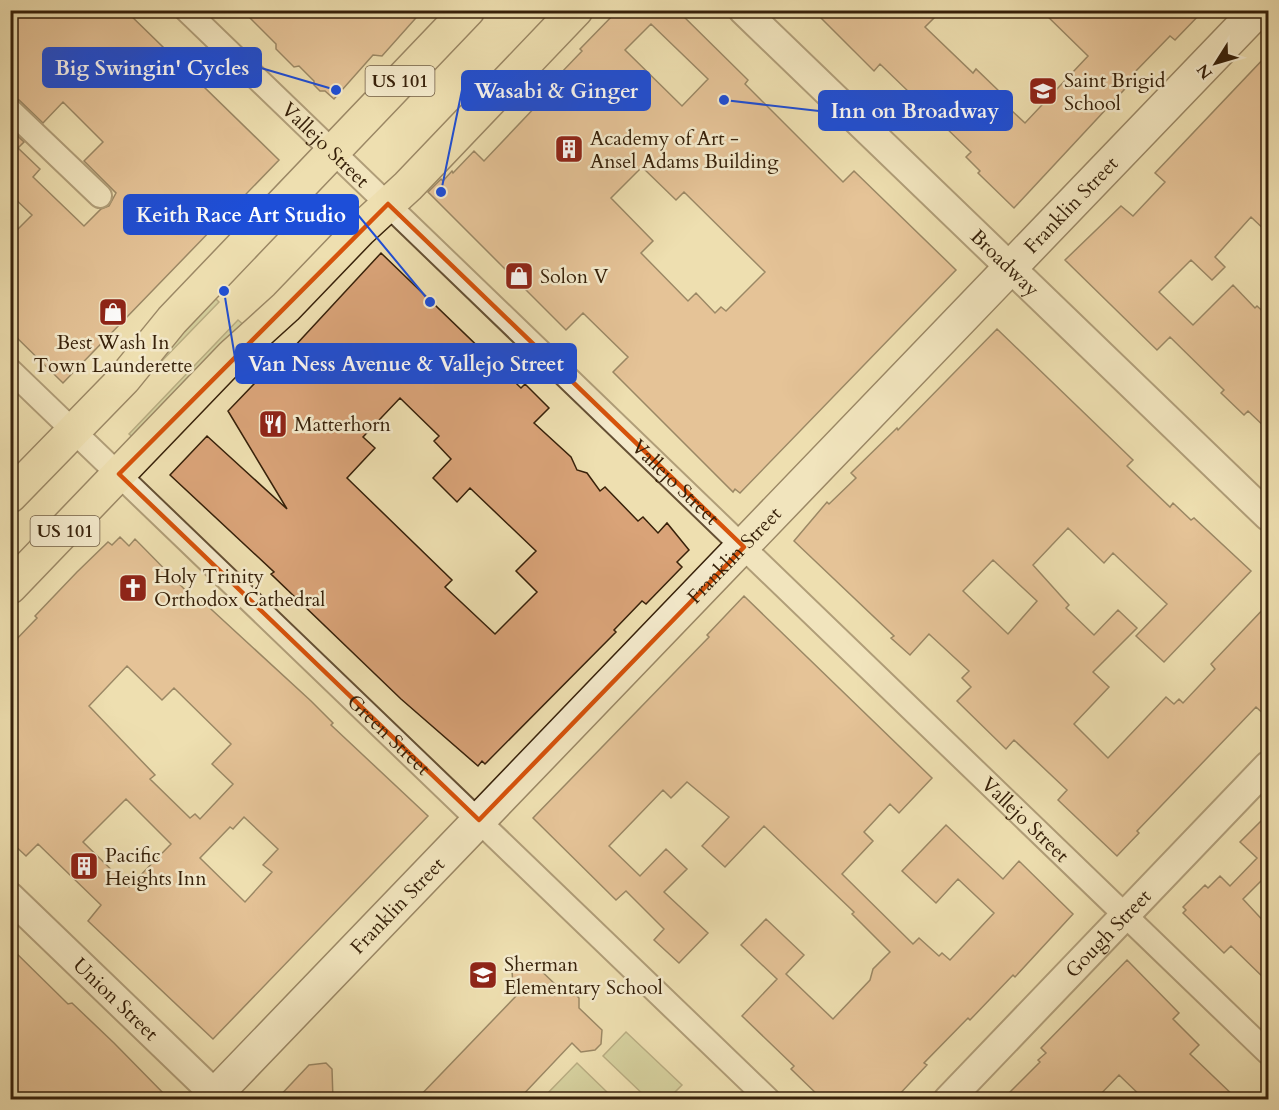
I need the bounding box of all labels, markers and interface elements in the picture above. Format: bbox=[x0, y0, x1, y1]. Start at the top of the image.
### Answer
north arrow bbox=[1186, 33, 1246, 93]
callout: Big Swingin' Cycles bbox=[43, 48, 261, 87]
text: Big Swingin' Cycles bbox=[55, 54, 249, 83]
text: N bbox=[1192, 59, 1218, 84]
road number: US 101 bbox=[366, 66, 434, 96]
place label: Saint Brigid School bbox=[1064, 67, 1166, 117]
callout: Wasabi & Ginger bbox=[462, 71, 650, 110]
school or university icon: Saint Brigid School bbox=[1027, 75, 1059, 107]
text: Wasabi & Ginger bbox=[473, 77, 639, 106]
callout: Inn on Broadway bbox=[819, 91, 1012, 130]
street label: Vallejo Street bbox=[276, 96, 376, 194]
text: Inn on Broadway bbox=[831, 97, 999, 126]
place label: Academy of Art - Ansel Adams Building bbox=[590, 125, 779, 175]
building icon: Academy of Art - Ansel Adams Building bbox=[553, 133, 585, 165]
street label: Franklin Street bbox=[1018, 150, 1124, 259]
callout: Keith Race Art Studio bbox=[124, 195, 358, 234]
text: Keith Race Art Studio bbox=[136, 201, 346, 230]
street label: Broadway bbox=[965, 223, 1046, 303]
shop icon: Solon V bbox=[503, 260, 535, 292]
place label: Solon V bbox=[540, 263, 608, 290]
shop icon: Best Wash In Town Launderette bbox=[97, 296, 129, 328]
place label: Best Wash In Town Launderette bbox=[33, 329, 193, 379]
callout: Van Ness Avenue & Vallejo Street bbox=[236, 344, 576, 383]
text: Van Ness Avenue & Vallejo Street bbox=[248, 350, 564, 379]
restaurant icon: Matterhorn bbox=[257, 408, 289, 440]
place label: Matterhorn bbox=[294, 411, 392, 438]
street label: Vallejo Street bbox=[626, 433, 726, 531]
street label: Franklin Street bbox=[681, 500, 788, 609]
road number: US 101 bbox=[31, 516, 100, 546]
place label: Holy Trinity Orthodox Cathedral bbox=[154, 563, 325, 613]
church icon: Holy Trinity Orthodox Cathedral bbox=[117, 572, 149, 604]
street label: Green Street bbox=[341, 688, 437, 782]
street label: Vallejo Street bbox=[976, 770, 1076, 868]
place label: Pacific Heights Inn bbox=[105, 842, 207, 892]
building icon: Pacific Heights Inn bbox=[68, 850, 100, 882]
street label: Franklin Street bbox=[344, 850, 451, 960]
street label: Gough Street bbox=[1059, 882, 1157, 983]
street label: Union Street bbox=[67, 951, 165, 1047]
place label: Sherman Elementary School bbox=[504, 951, 663, 1001]
school or university icon: Sherman Elementary School bbox=[467, 959, 499, 991]

